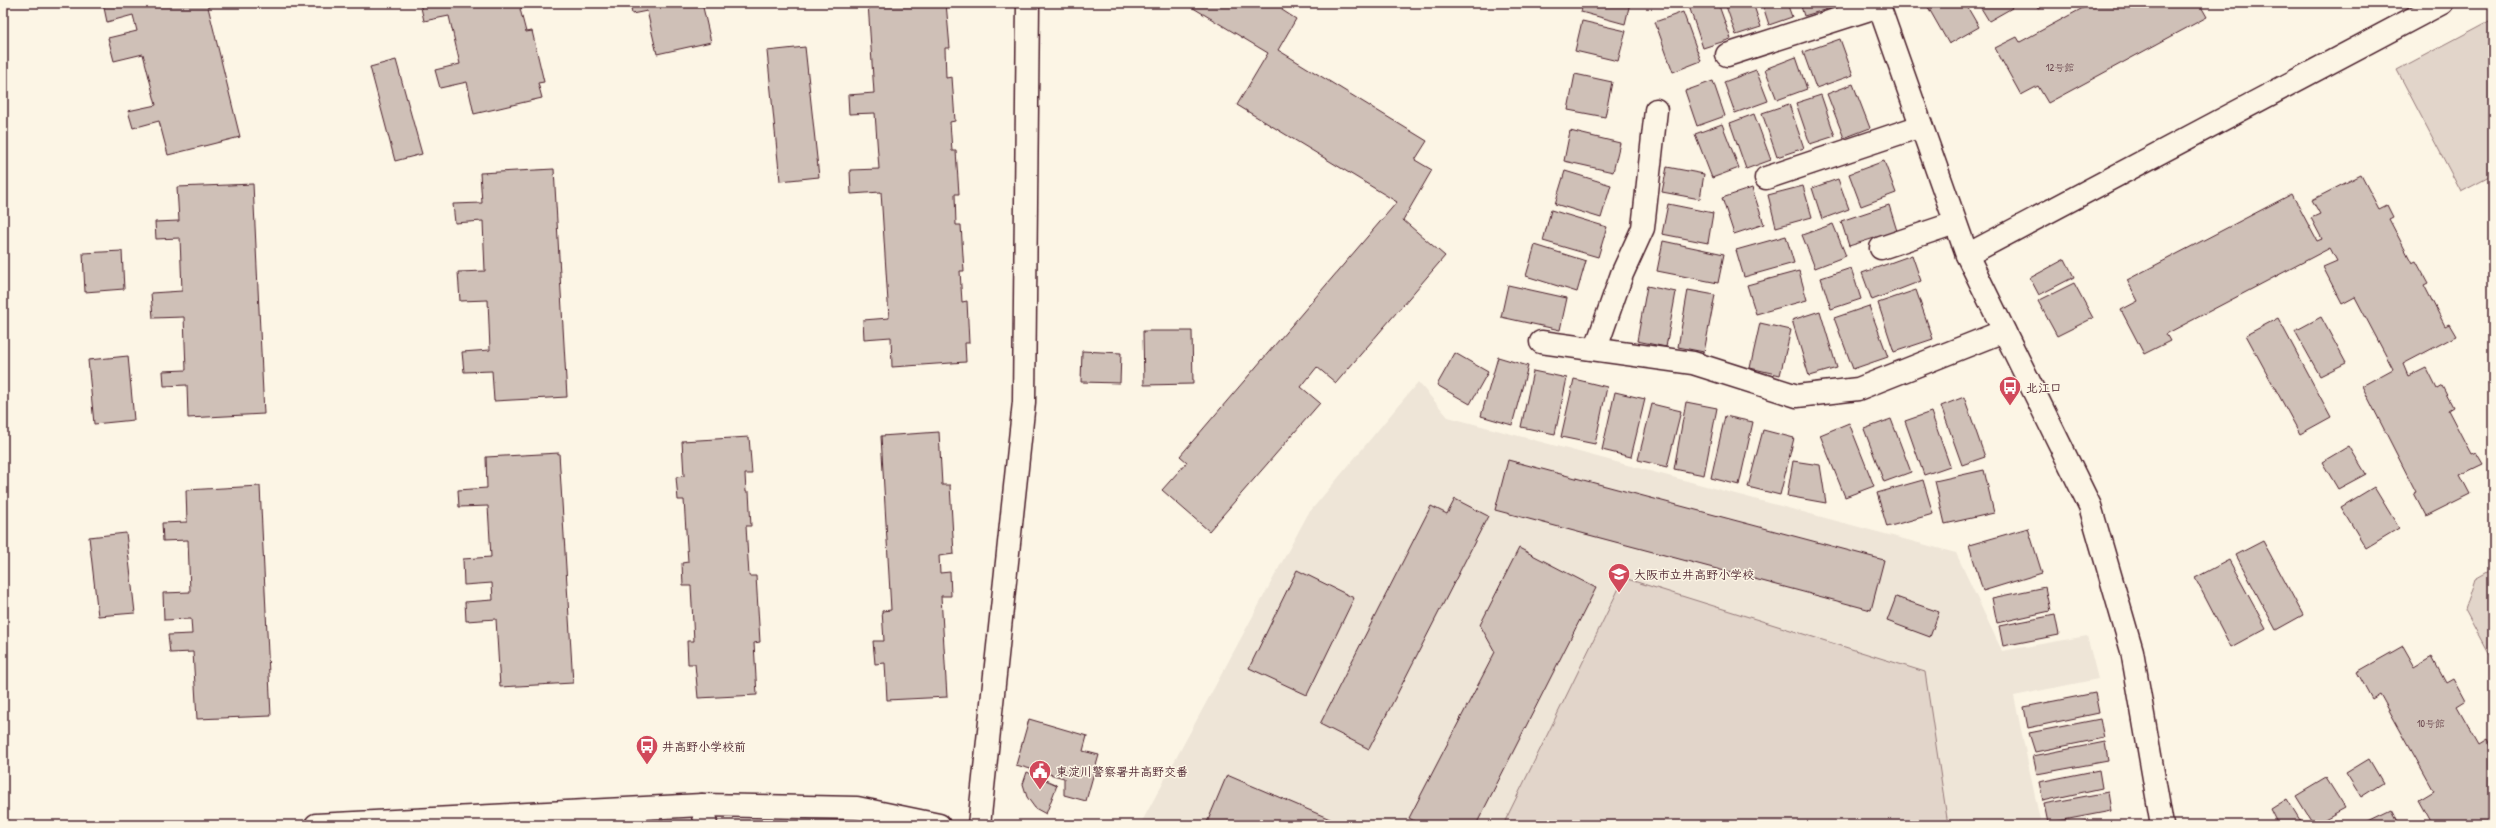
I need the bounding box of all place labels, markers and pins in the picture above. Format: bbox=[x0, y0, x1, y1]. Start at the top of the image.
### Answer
bus stop icon: 北江口 bbox=[1997, 374, 2023, 407]
place label: 北江口 bbox=[2026, 379, 2062, 396]
school or university icon: 大阪市立井高野小学校 bbox=[1606, 561, 1632, 594]
place label: 大阪市立井高野小学校 bbox=[1634, 566, 1754, 583]
bus stop icon: 井高野小学校前 bbox=[634, 733, 660, 766]
place label: 井高野小学校前 bbox=[662, 738, 746, 755]
public building icon: 東淀川警察署井高野交番 bbox=[1027, 758, 1053, 791]
place label: 東淀川警察署井高野交番 bbox=[1056, 763, 1188, 780]

